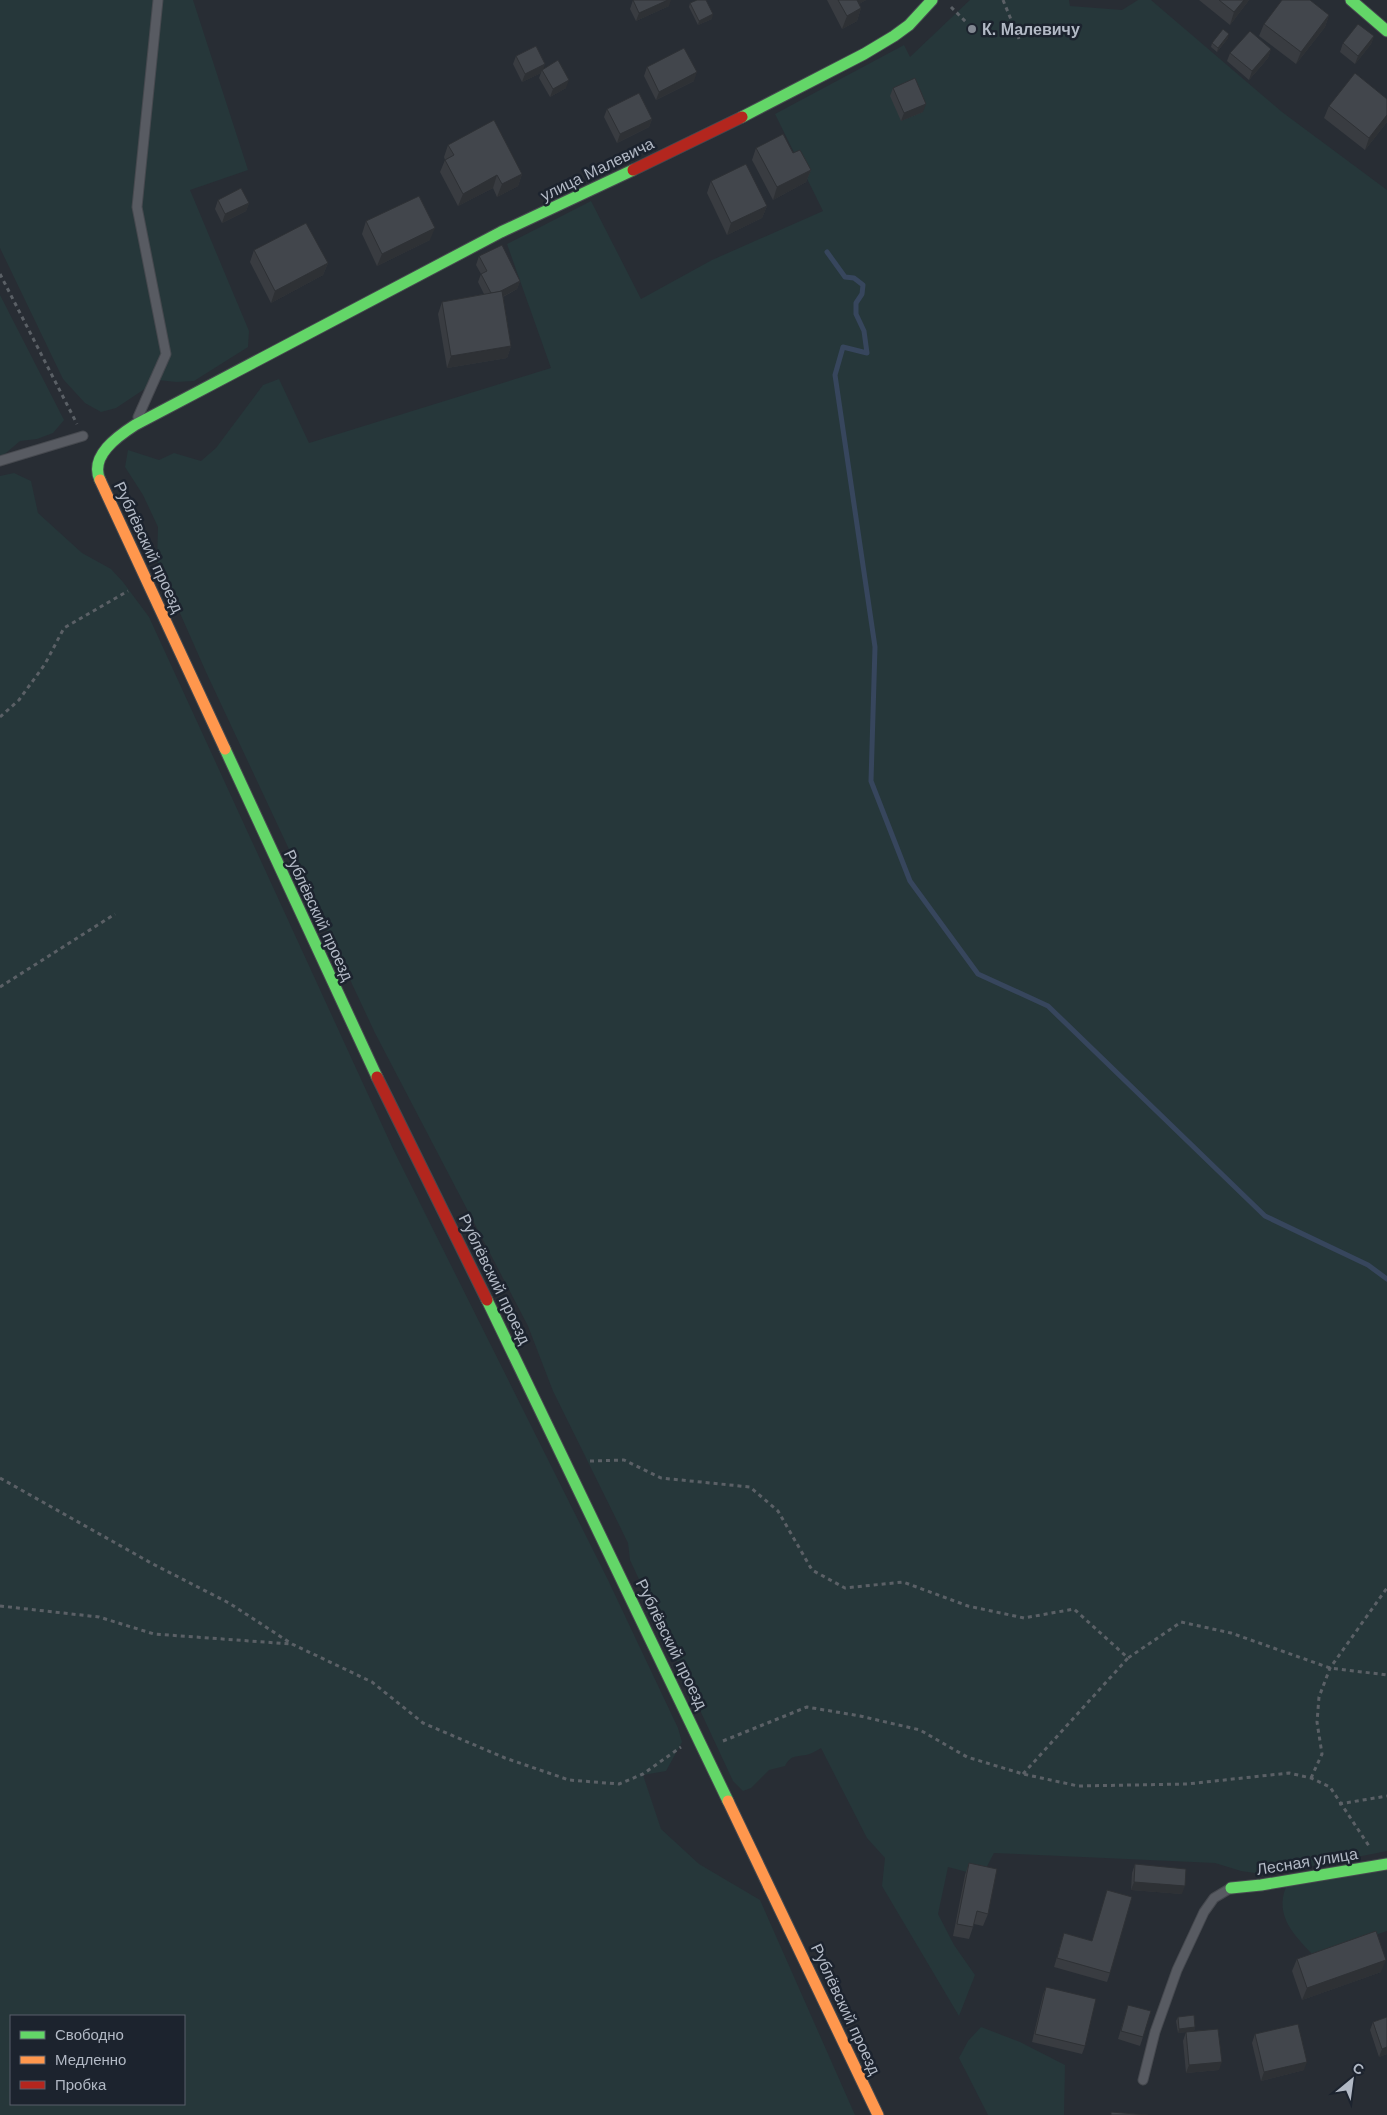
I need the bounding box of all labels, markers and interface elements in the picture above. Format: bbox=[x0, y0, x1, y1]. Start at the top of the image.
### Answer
place label: К. Малевичу bbox=[982, 21, 1080, 38]
marker: К. Малевичу bbox=[966, 23, 978, 35]
street label: улица Малевича bbox=[538, 135, 657, 204]
street label: Рублёвский проезд bbox=[111, 479, 187, 616]
street label: Рублёвский проезд bbox=[281, 847, 357, 984]
street label: Рублёвский проезд bbox=[456, 1211, 534, 1348]
street label: Рублёвский проезд bbox=[633, 1576, 711, 1713]
street label: Лесная улица bbox=[1255, 1845, 1359, 1878]
street label: Рублёвский проезд bbox=[808, 1941, 884, 2078]
legend bbox=[10, 2015, 185, 2105]
text: Свободно bbox=[55, 2026, 124, 2043]
text: Медленно bbox=[55, 2051, 126, 2068]
north arrow bbox=[1327, 2055, 1377, 2105]
text: С bbox=[1350, 2059, 1367, 2078]
text: Пробка bbox=[55, 2076, 107, 2093]

